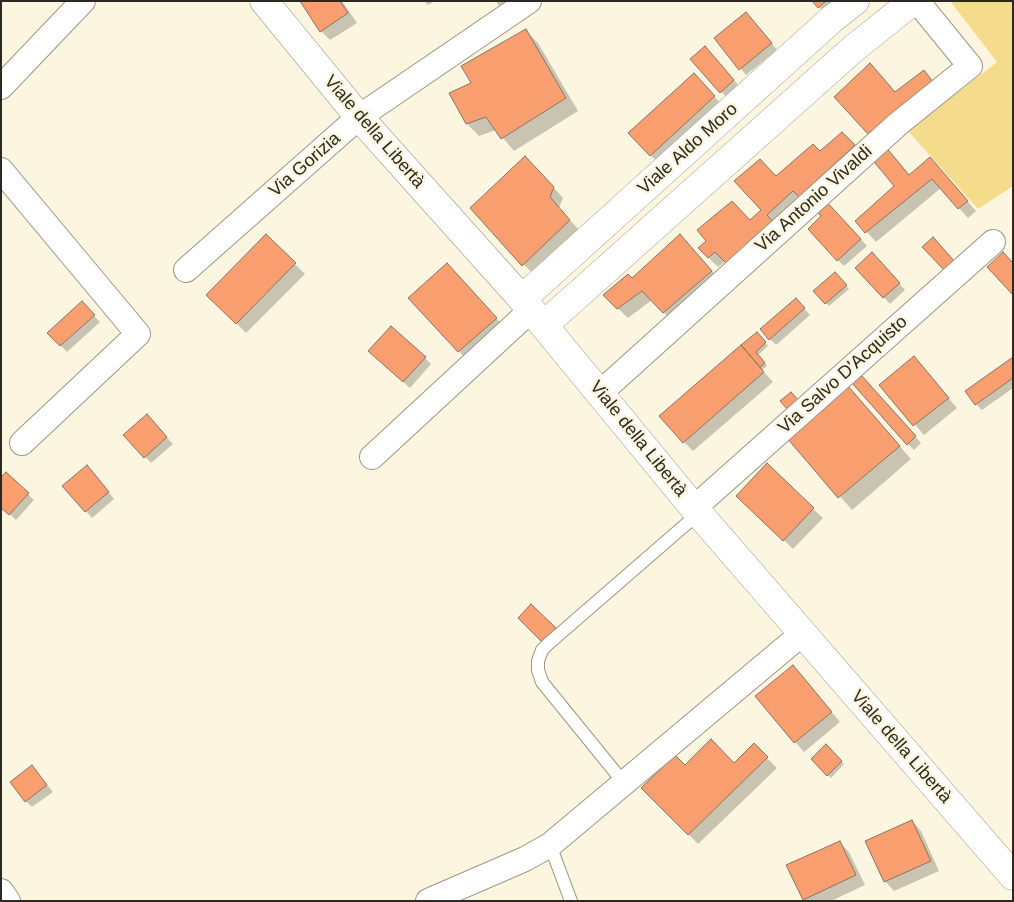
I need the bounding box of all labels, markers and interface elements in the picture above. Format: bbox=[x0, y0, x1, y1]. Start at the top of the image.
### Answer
street label: Viale della Libertà bbox=[319, 71, 429, 193]
street label: Viale Aldo Moro bbox=[634, 99, 742, 199]
street label: Via Gorizia bbox=[265, 128, 345, 202]
street label: Via Antonio Vivaldi bbox=[751, 141, 877, 257]
street label: Via Salvo D'Acquisto bbox=[774, 311, 912, 439]
street label: Viale della Libertà bbox=[585, 377, 691, 501]
street label: Viale della Libertà bbox=[846, 686, 956, 808]

